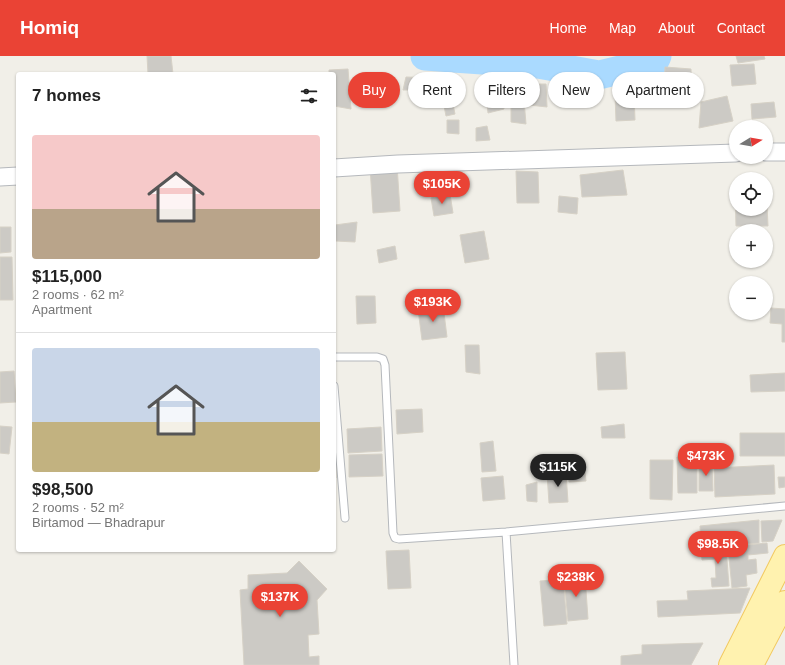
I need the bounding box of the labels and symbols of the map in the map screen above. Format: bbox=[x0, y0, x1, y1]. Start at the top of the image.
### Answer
north arrow bbox=[729, 120, 773, 164]
pin: $105K bbox=[414, 171, 470, 205]
pin: $193K bbox=[405, 289, 461, 323]
pin: $473K bbox=[678, 443, 734, 477]
pin: $115K bbox=[530, 454, 586, 488]
pin: $98.5K bbox=[685, 531, 751, 565]
pin: $238K bbox=[548, 564, 604, 598]
pin: $137K bbox=[252, 584, 308, 618]

